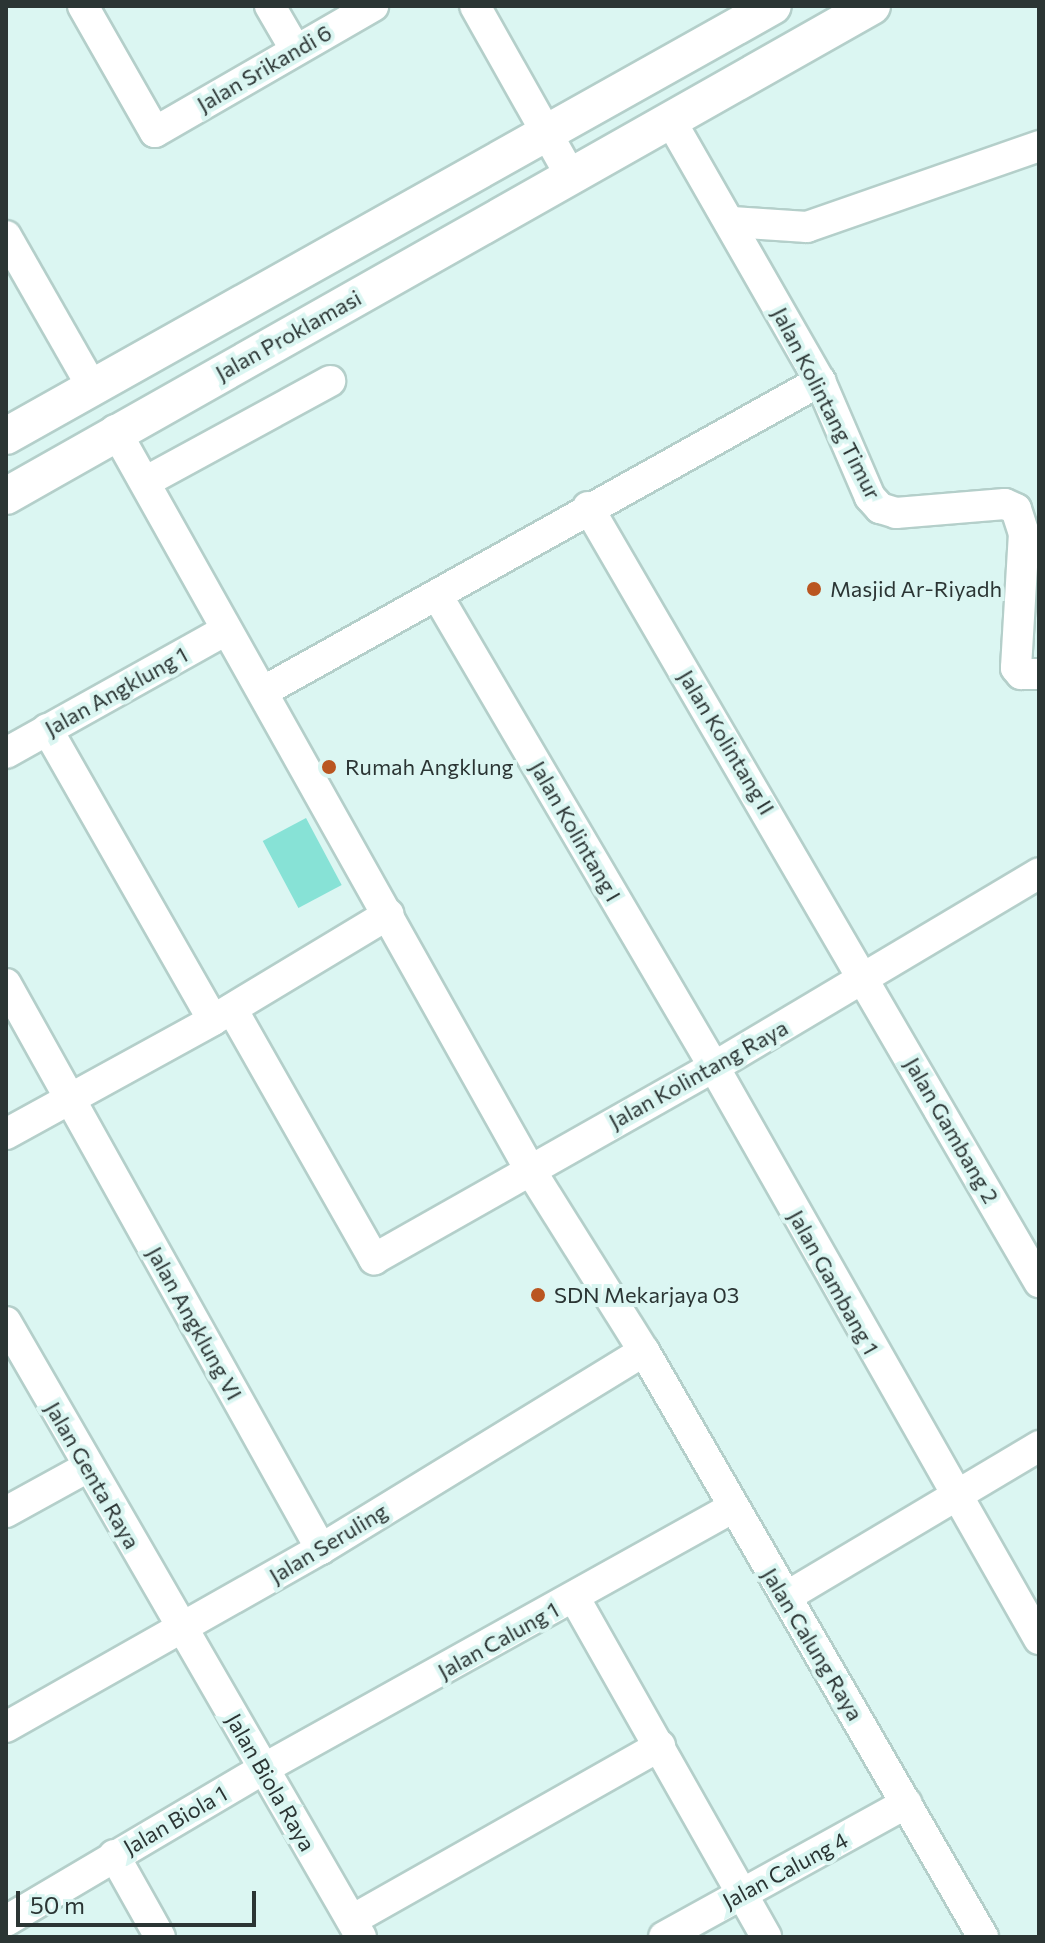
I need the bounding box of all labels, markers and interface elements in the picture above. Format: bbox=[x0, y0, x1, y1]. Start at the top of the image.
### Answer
street label: Jalan Srikandi 6 bbox=[192, 19, 336, 117]
street label: Jalan Proklamasi bbox=[211, 284, 365, 386]
street label: Jalan Kolintang Timur bbox=[767, 303, 887, 503]
place label: Masjid Ar-Riyadh bbox=[830, 576, 1002, 602]
marker: Masjid Ar-Riyadh bbox=[805, 580, 823, 598]
street label: Jalan Angklung 1 bbox=[40, 641, 192, 741]
street label: Jalan Kolintang II bbox=[673, 665, 781, 819]
place label: Rumah Angklung bbox=[345, 754, 513, 780]
street label: Jalan Kolintang I bbox=[525, 756, 627, 906]
marker: Rumah Angklung bbox=[320, 758, 338, 776]
street label: Jalan Kolintang Raya bbox=[604, 1014, 792, 1134]
street label: Jalan Gambang 2 bbox=[900, 1052, 1004, 1208]
street label: Jalan Gambang 1 bbox=[783, 1205, 885, 1359]
street label: Jalan Angklung VI bbox=[142, 1242, 248, 1404]
place label: SDN Mekarjaya 03 bbox=[554, 1282, 739, 1308]
marker: SDN Mekarjaya 03 bbox=[529, 1286, 547, 1304]
street label: Jalan Genta Raya bbox=[40, 1397, 146, 1553]
street label: Jalan Seruling bbox=[264, 1497, 392, 1589]
street label: Jalan Calung Raya bbox=[757, 1563, 869, 1725]
street label: Jalan Calung 1 bbox=[433, 1596, 563, 1684]
street label: Jalan Biola Raya bbox=[221, 1708, 321, 1856]
street label: Jalan Biola 1 bbox=[118, 1780, 232, 1860]
street label: Jalan Calung 4 bbox=[718, 1826, 852, 1914]
scale bar bbox=[20, 1875, 260, 1925]
text: 50 m bbox=[30, 1890, 85, 1919]

